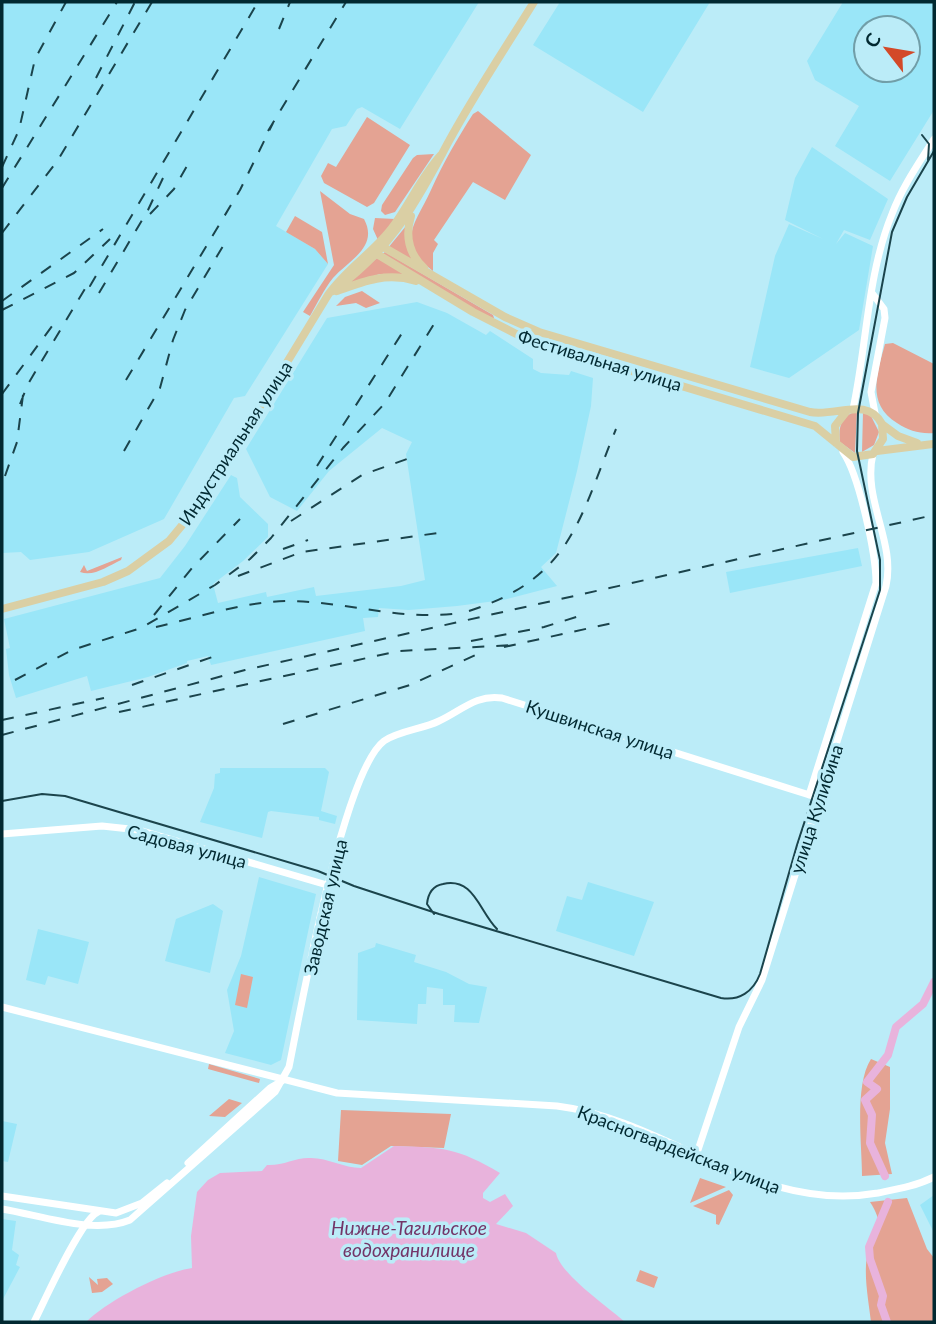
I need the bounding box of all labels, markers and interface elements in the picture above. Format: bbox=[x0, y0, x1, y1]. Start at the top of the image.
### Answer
north arrow bbox=[852, 14, 922, 84]
text: С bbox=[859, 28, 885, 51]
street label: Фестивальная улица bbox=[515, 325, 685, 395]
street label: Индустриальная улица bbox=[174, 357, 296, 529]
street label: Кушвинская улица bbox=[523, 695, 677, 763]
street label: улица Кулибина bbox=[785, 742, 847, 876]
street label: Садовая улица bbox=[125, 819, 249, 873]
street label: Заводская улица bbox=[299, 837, 351, 977]
street label: Красногвардейская улица bbox=[575, 1100, 783, 1198]
water label: Нижне-Тагильское водохранилище bbox=[331, 1216, 487, 1261]

